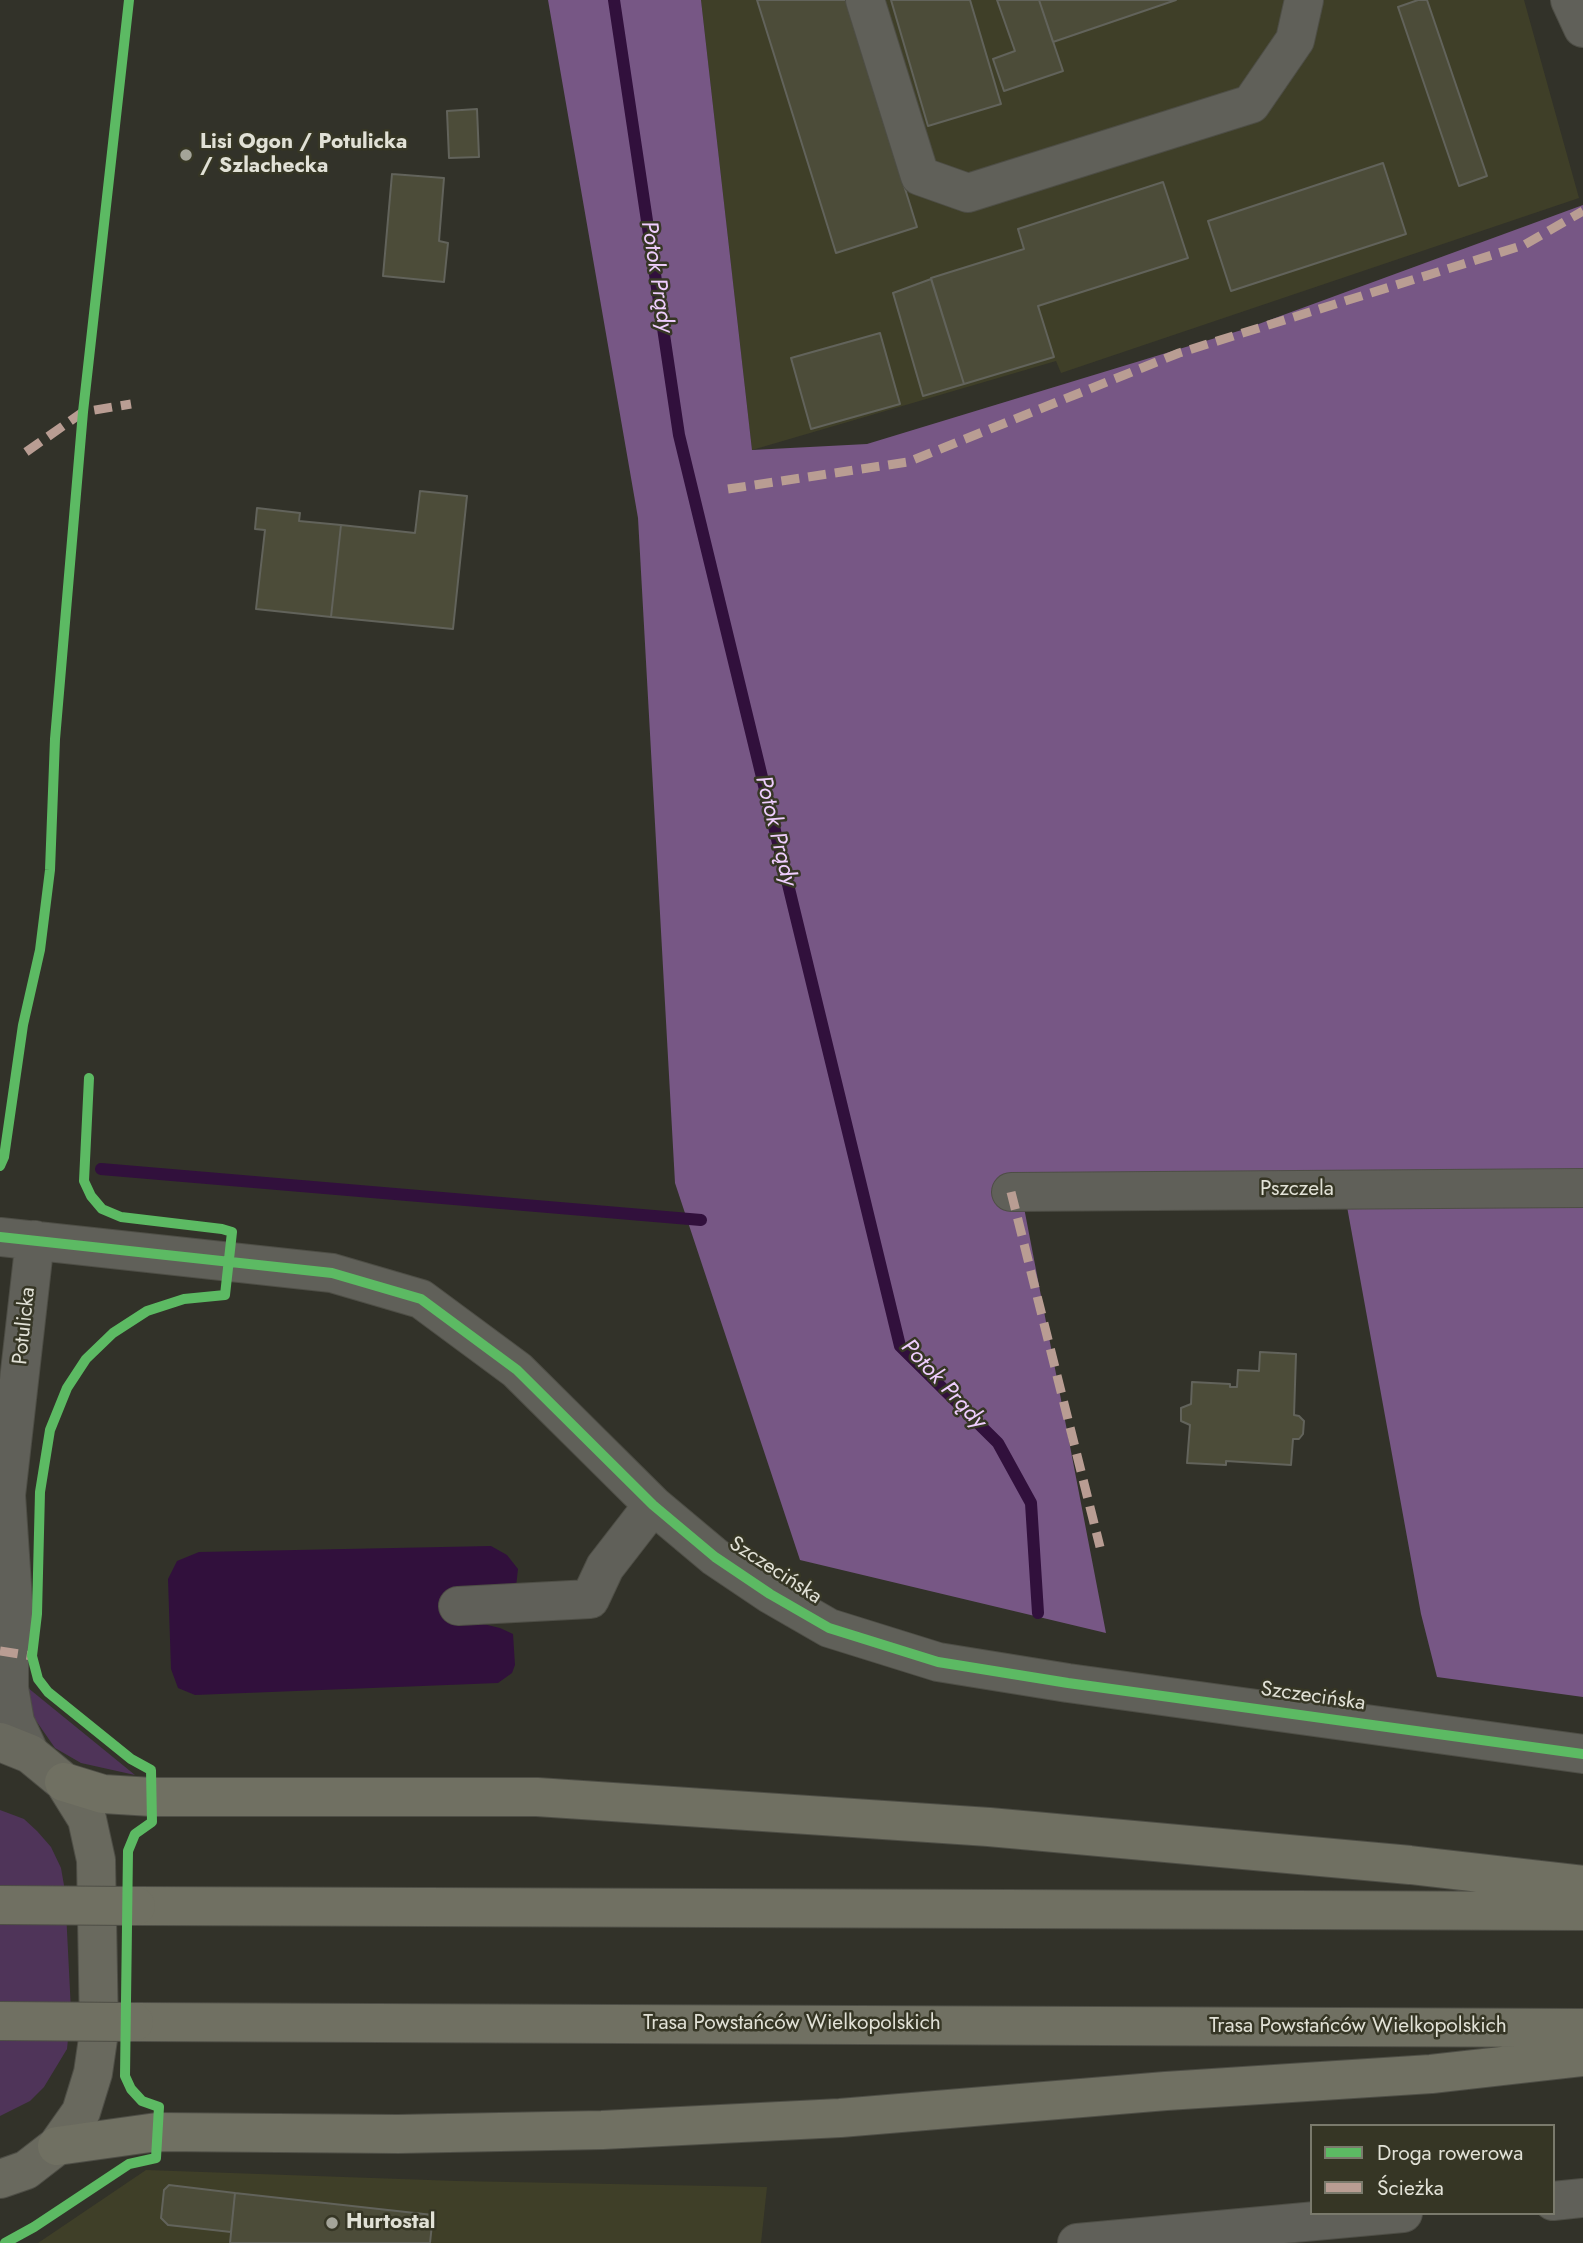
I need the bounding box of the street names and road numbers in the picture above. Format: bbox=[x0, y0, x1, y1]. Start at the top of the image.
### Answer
street label: Pszczela bbox=[1260, 1177, 1334, 1203]
street label: Potulicka bbox=[8, 1286, 42, 1366]
street label: Szczecińska bbox=[724, 1532, 826, 1610]
street label: Szczecińska bbox=[1259, 1677, 1367, 1717]
street label: Trasa Powstańców Wielkopolskich bbox=[643, 2011, 941, 2037]
street label: Trasa Powstańców Wielkopolskich bbox=[1209, 2014, 1507, 2040]

